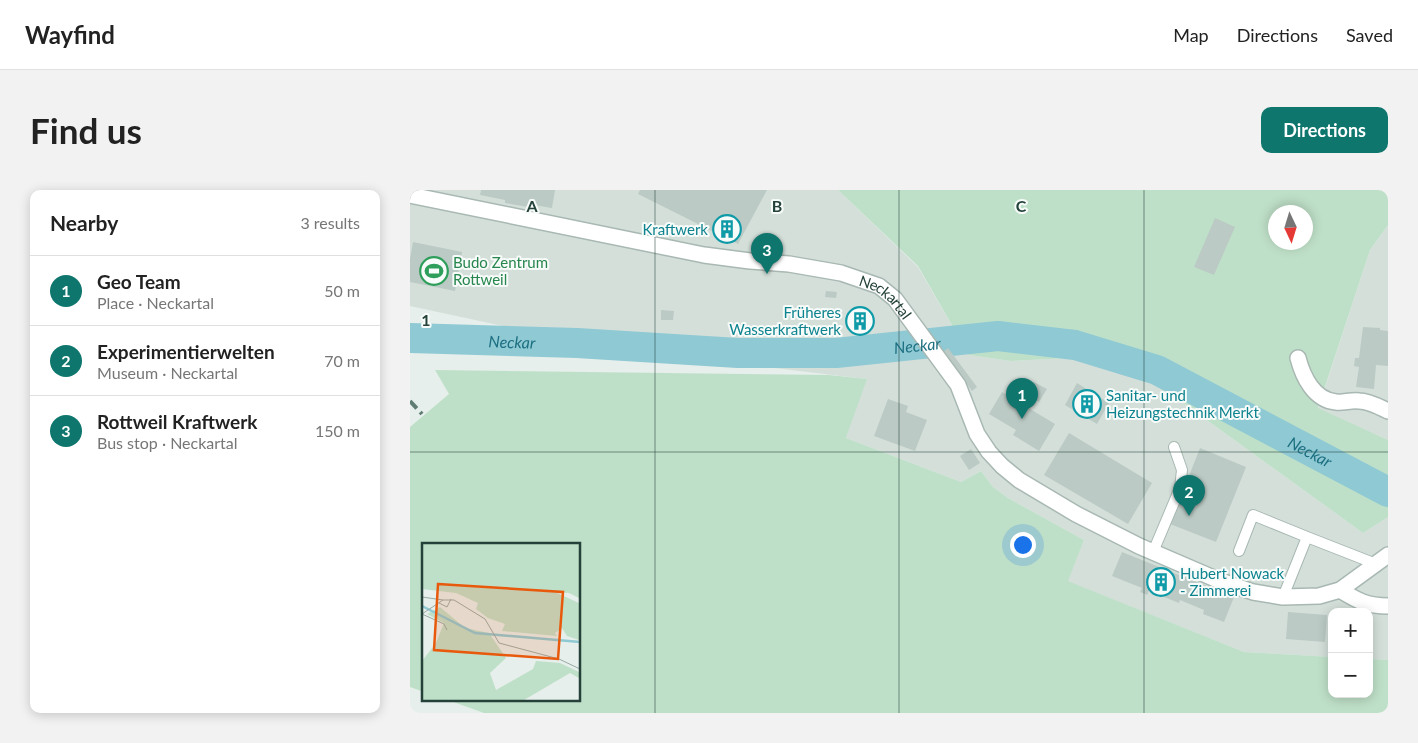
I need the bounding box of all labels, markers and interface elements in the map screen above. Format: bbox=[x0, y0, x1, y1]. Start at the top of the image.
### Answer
text: Wayfind bbox=[25, 20, 115, 49]
text: Map bbox=[1173, 24, 1209, 46]
text: Directions bbox=[1237, 24, 1318, 46]
text: Saved bbox=[1346, 24, 1393, 46]
button: Directions bbox=[1261, 107, 1388, 153]
text: Find us bbox=[30, 109, 142, 151]
text: A bbox=[525, 196, 538, 215]
text: B bbox=[772, 196, 782, 215]
text: C bbox=[1016, 196, 1027, 215]
north arrow bbox=[1268, 205, 1313, 250]
text: Nearby bbox=[50, 210, 118, 235]
text: 3 results bbox=[300, 213, 360, 232]
building icon: Kraftwerk bbox=[712, 214, 742, 244]
place label: Kraftwerk bbox=[642, 220, 708, 238]
pin: 3 bbox=[751, 233, 783, 274]
place label: Budo Zentrum Rottweil bbox=[453, 253, 548, 288]
sports icon: Budo Zentrum Rottweil bbox=[419, 256, 449, 286]
text: Geo Team bbox=[97, 270, 181, 293]
street label: Neckartal bbox=[857, 271, 916, 322]
text: 1 bbox=[61, 281, 71, 300]
text: 50 m bbox=[324, 281, 360, 300]
text: Place · Neckartal bbox=[97, 293, 214, 312]
place label: Früheres Wasserkraftwerk bbox=[729, 303, 841, 338]
building icon: Früheres Wasserkraftwerk bbox=[845, 306, 875, 336]
text: 1 bbox=[421, 310, 431, 329]
water label: Neckar bbox=[488, 331, 536, 351]
water label: Neckar bbox=[893, 333, 942, 356]
text: Experimentierwelten bbox=[97, 340, 275, 363]
text: 2 bbox=[61, 351, 71, 370]
text: 70 m bbox=[324, 351, 360, 370]
text: Museum · Neckartal bbox=[97, 363, 238, 382]
pin: 1 bbox=[1006, 378, 1038, 419]
place label: Sanitar- und Heizungstechnik Merkt bbox=[1106, 386, 1259, 421]
building icon: Sanitar- und Heizungstechnik Merkt bbox=[1072, 389, 1102, 419]
text: Rottweil Kraftwerk bbox=[97, 410, 257, 433]
text: 3 bbox=[61, 421, 71, 440]
text: 150 m bbox=[315, 421, 360, 440]
water label: Neckar bbox=[1285, 432, 1336, 471]
text: Bus stop · Neckartal bbox=[97, 433, 238, 452]
pin: 2 bbox=[1173, 475, 1205, 516]
your location bbox=[1010, 532, 1036, 558]
inset map bbox=[422, 543, 580, 700]
place label: Hubert Nowack - Zimmerei bbox=[1180, 564, 1285, 599]
building icon: Hubert Nowack - Zimmerei bbox=[1146, 567, 1176, 597]
map controls bbox=[1328, 608, 1373, 698]
button: + bbox=[1328, 608, 1373, 653]
button: − bbox=[1328, 653, 1373, 698]

